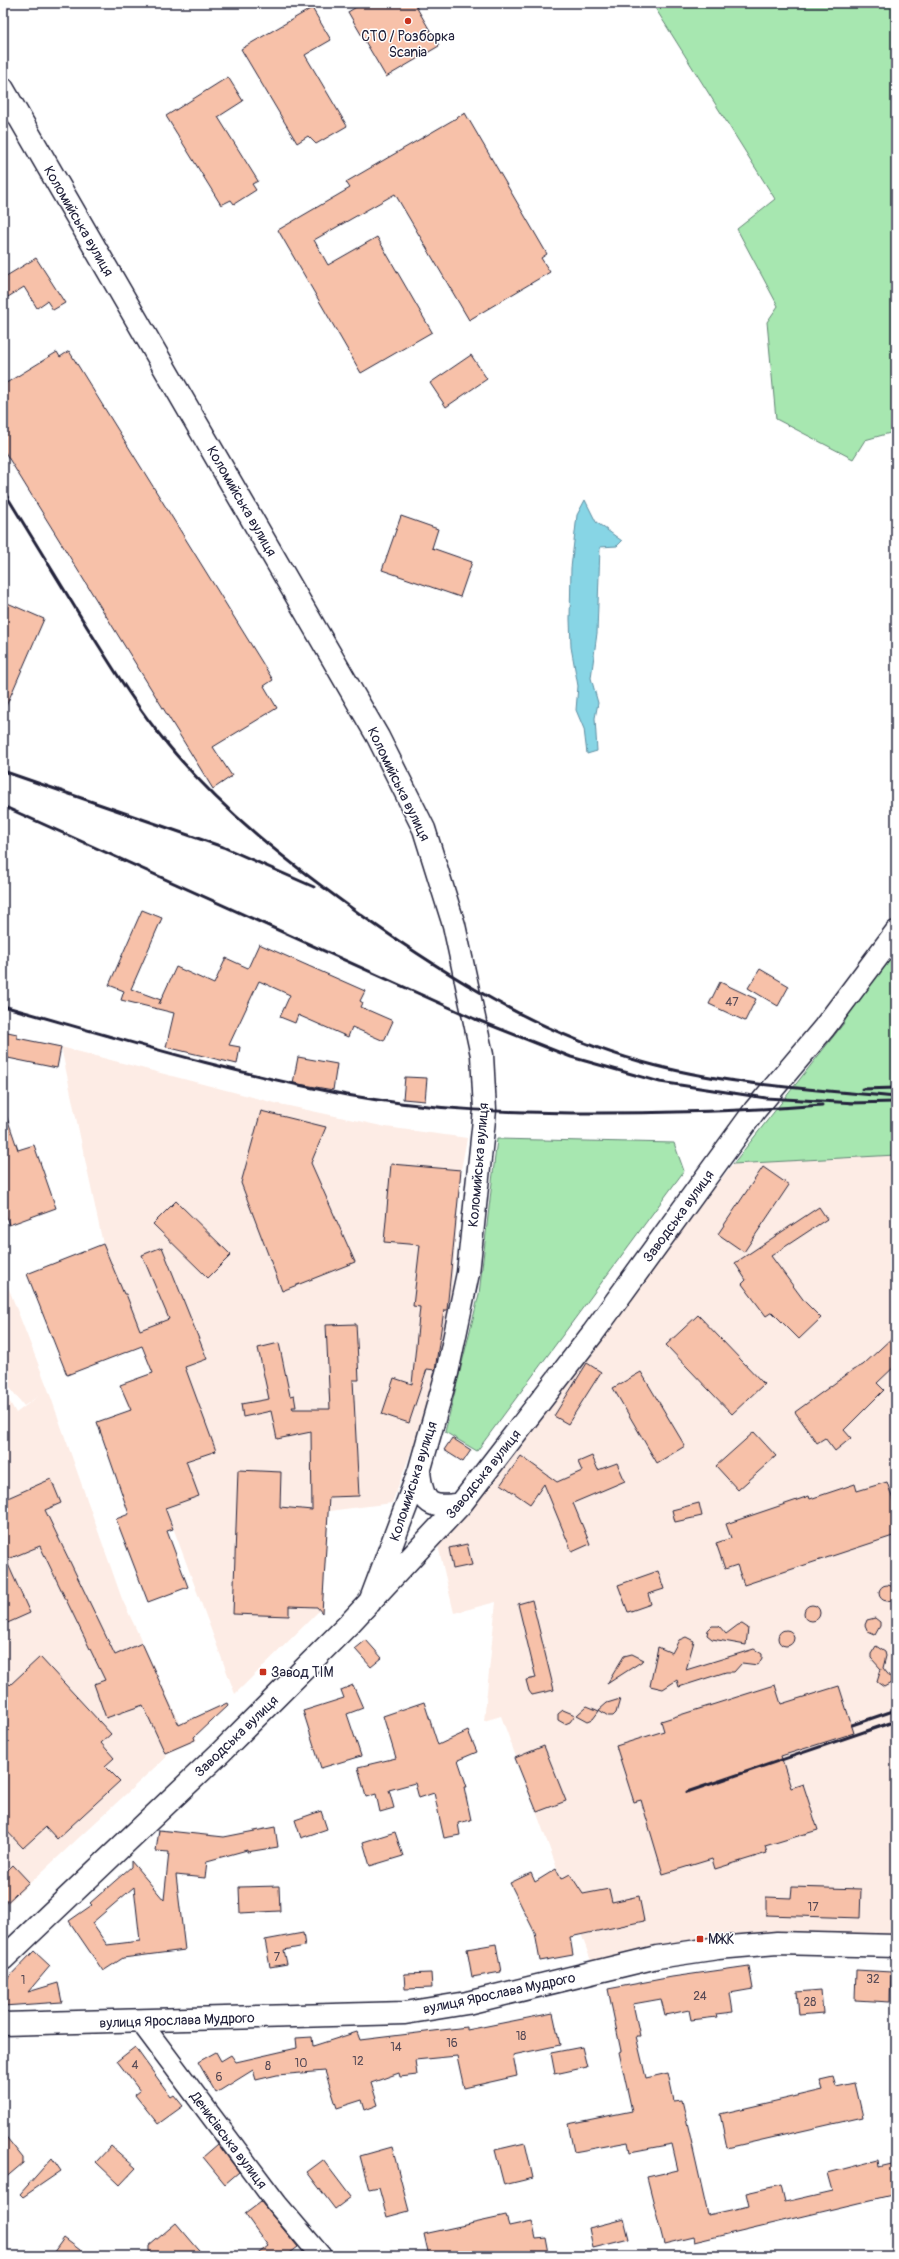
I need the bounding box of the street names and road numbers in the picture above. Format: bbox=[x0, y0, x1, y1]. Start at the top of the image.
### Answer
street label: Коломийська вулиця bbox=[40, 163, 117, 280]
street label: Коломийська вулиця bbox=[203, 443, 280, 560]
street label: Коломийська вулиця bbox=[364, 724, 434, 844]
street label: Коломийська вулиця bbox=[465, 1102, 492, 1228]
street label: Заводська вулиця bbox=[639, 1167, 718, 1266]
street label: Коломийська вулиця bbox=[386, 1419, 441, 1543]
street label: Заводська вулиця bbox=[442, 1426, 525, 1522]
street label: Заводська вулиця bbox=[191, 1692, 282, 1781]
street label: вулиця Ярослава Мудрого bbox=[421, 1969, 577, 2018]
street label: вулиця Ярослава Мудрого bbox=[99, 2009, 255, 2032]
street label: Денисівська вулиця bbox=[186, 2088, 271, 2192]

